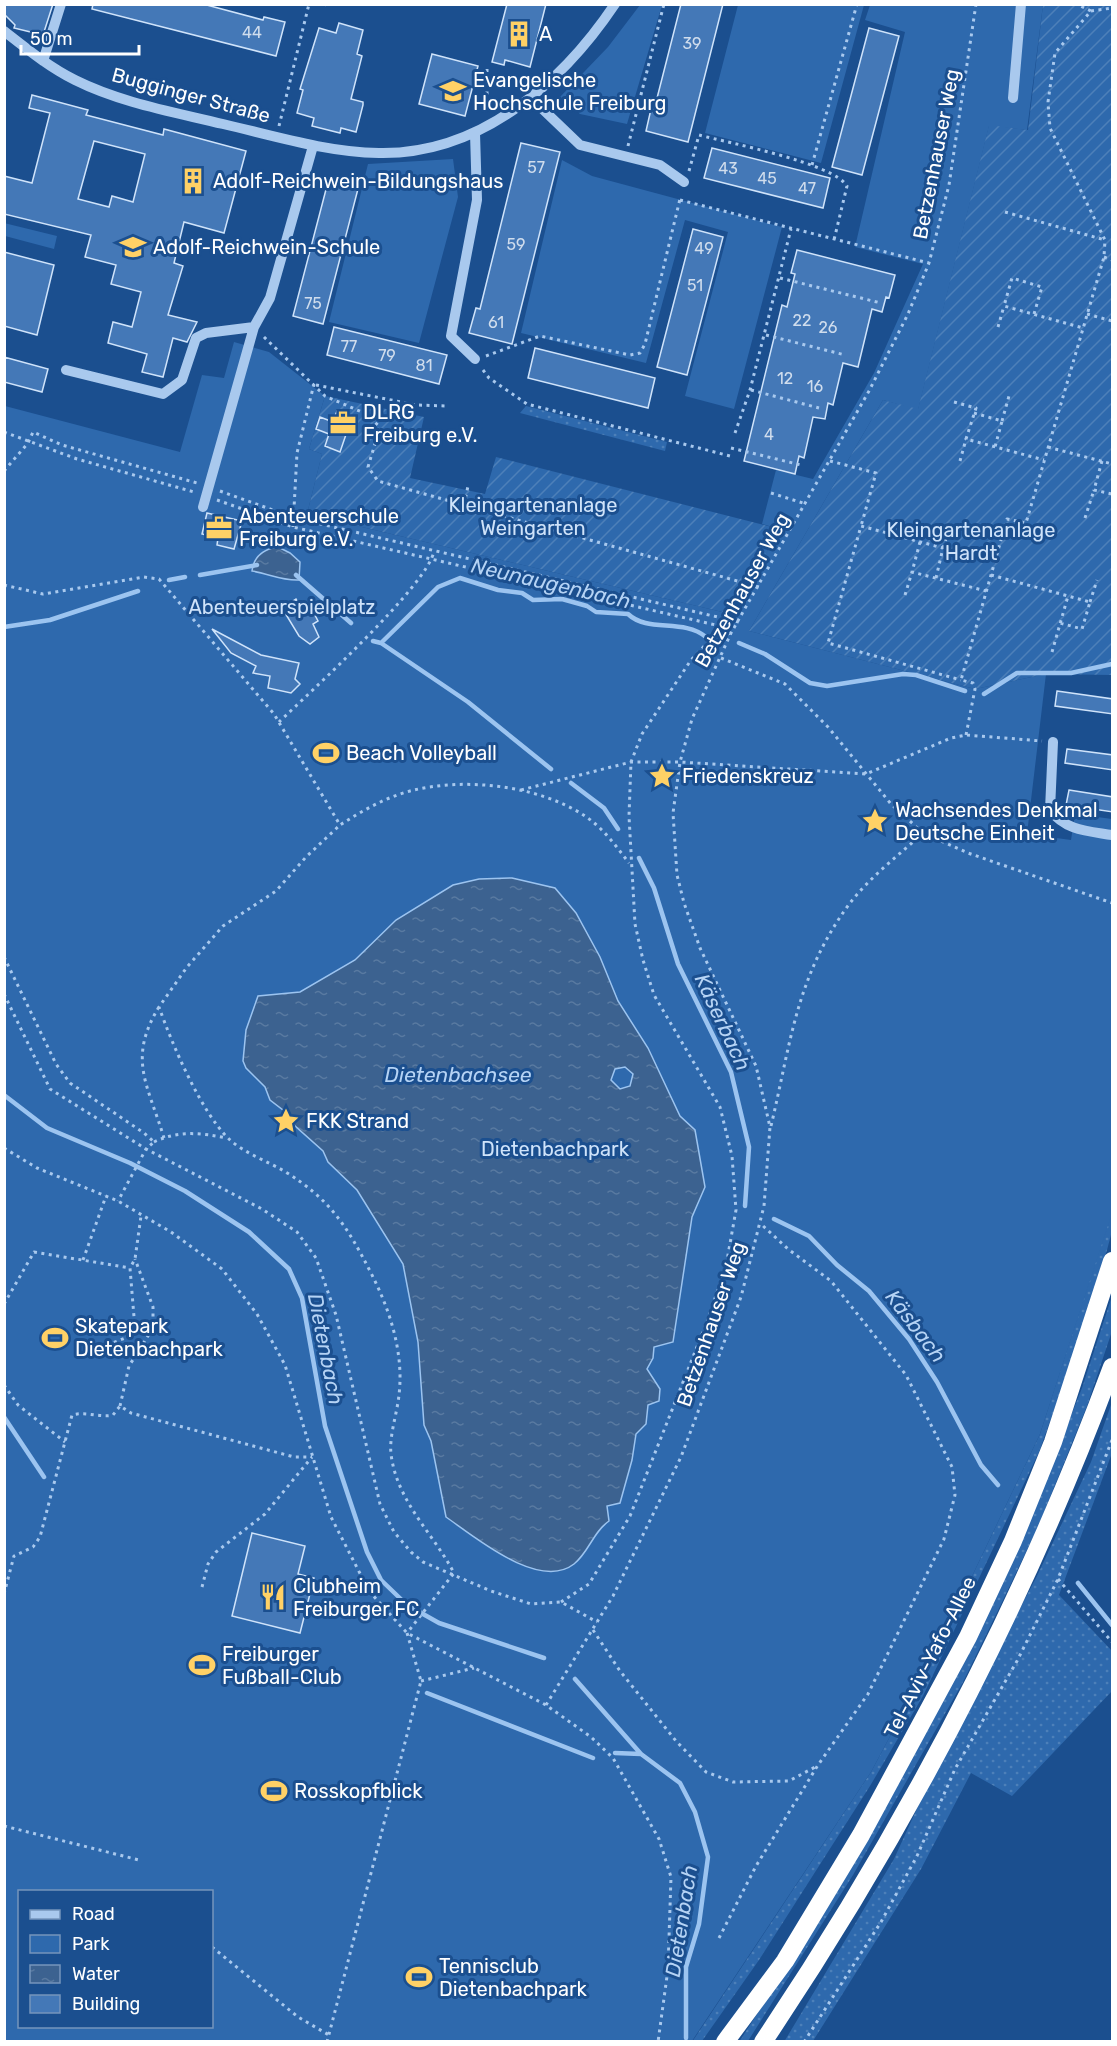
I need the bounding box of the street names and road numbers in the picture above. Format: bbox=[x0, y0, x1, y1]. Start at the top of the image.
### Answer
street label: Bugginger Straße bbox=[109, 62, 273, 128]
street label: Betzenhauser Weg bbox=[908, 67, 964, 241]
street label: Betzenhauser Weg bbox=[690, 509, 794, 671]
street label: Betzenhauser Weg bbox=[672, 1238, 750, 1410]
street label: Tel-Aviv-Yafo-Allee bbox=[879, 1572, 981, 1742]

